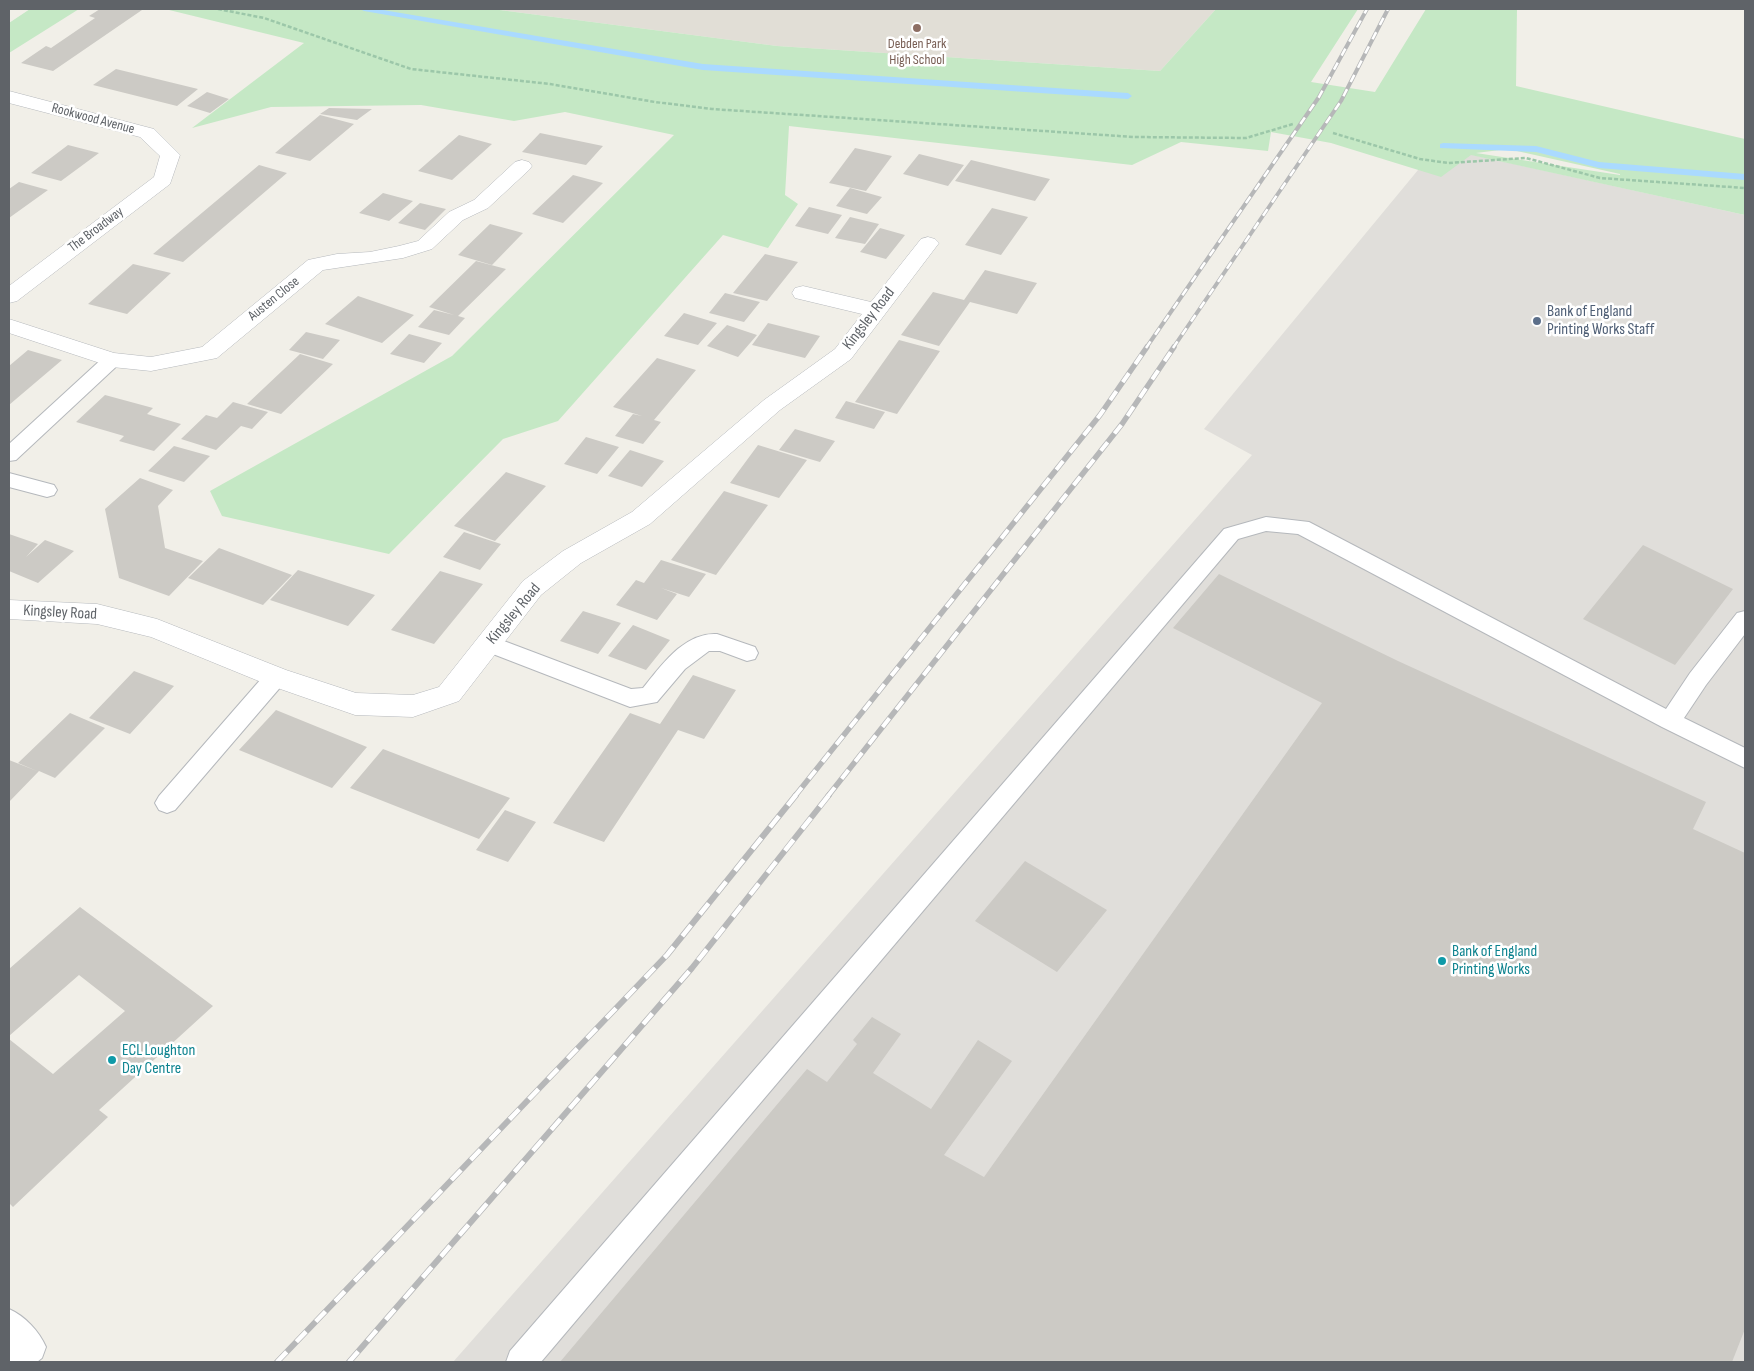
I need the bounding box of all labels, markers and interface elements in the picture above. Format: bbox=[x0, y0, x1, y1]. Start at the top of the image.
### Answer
marker: Debden Park High School bbox=[911, 22, 923, 34]
place label: Debden Park High School bbox=[888, 36, 946, 68]
street label: Rookwood Avenue bbox=[50, 100, 136, 138]
street label: The Broadway bbox=[65, 204, 127, 256]
street label: Austen Close bbox=[245, 273, 303, 325]
street label: Kingsley Road bbox=[839, 284, 899, 354]
place label: Bank of England Printing Works Staff bbox=[1547, 302, 1654, 340]
marker: Bank of England Printing Works Staff bbox=[1531, 315, 1543, 327]
street label: Kingsley Road bbox=[483, 580, 545, 648]
street label: Kingsley Road bbox=[23, 601, 97, 625]
place label: Bank of England Printing Works bbox=[1452, 942, 1537, 980]
marker: Bank of England Printing Works bbox=[1436, 955, 1448, 967]
place label: ECL Loughton Day Centre bbox=[122, 1041, 195, 1079]
marker: ECL Loughton Day Centre bbox=[106, 1054, 118, 1066]

